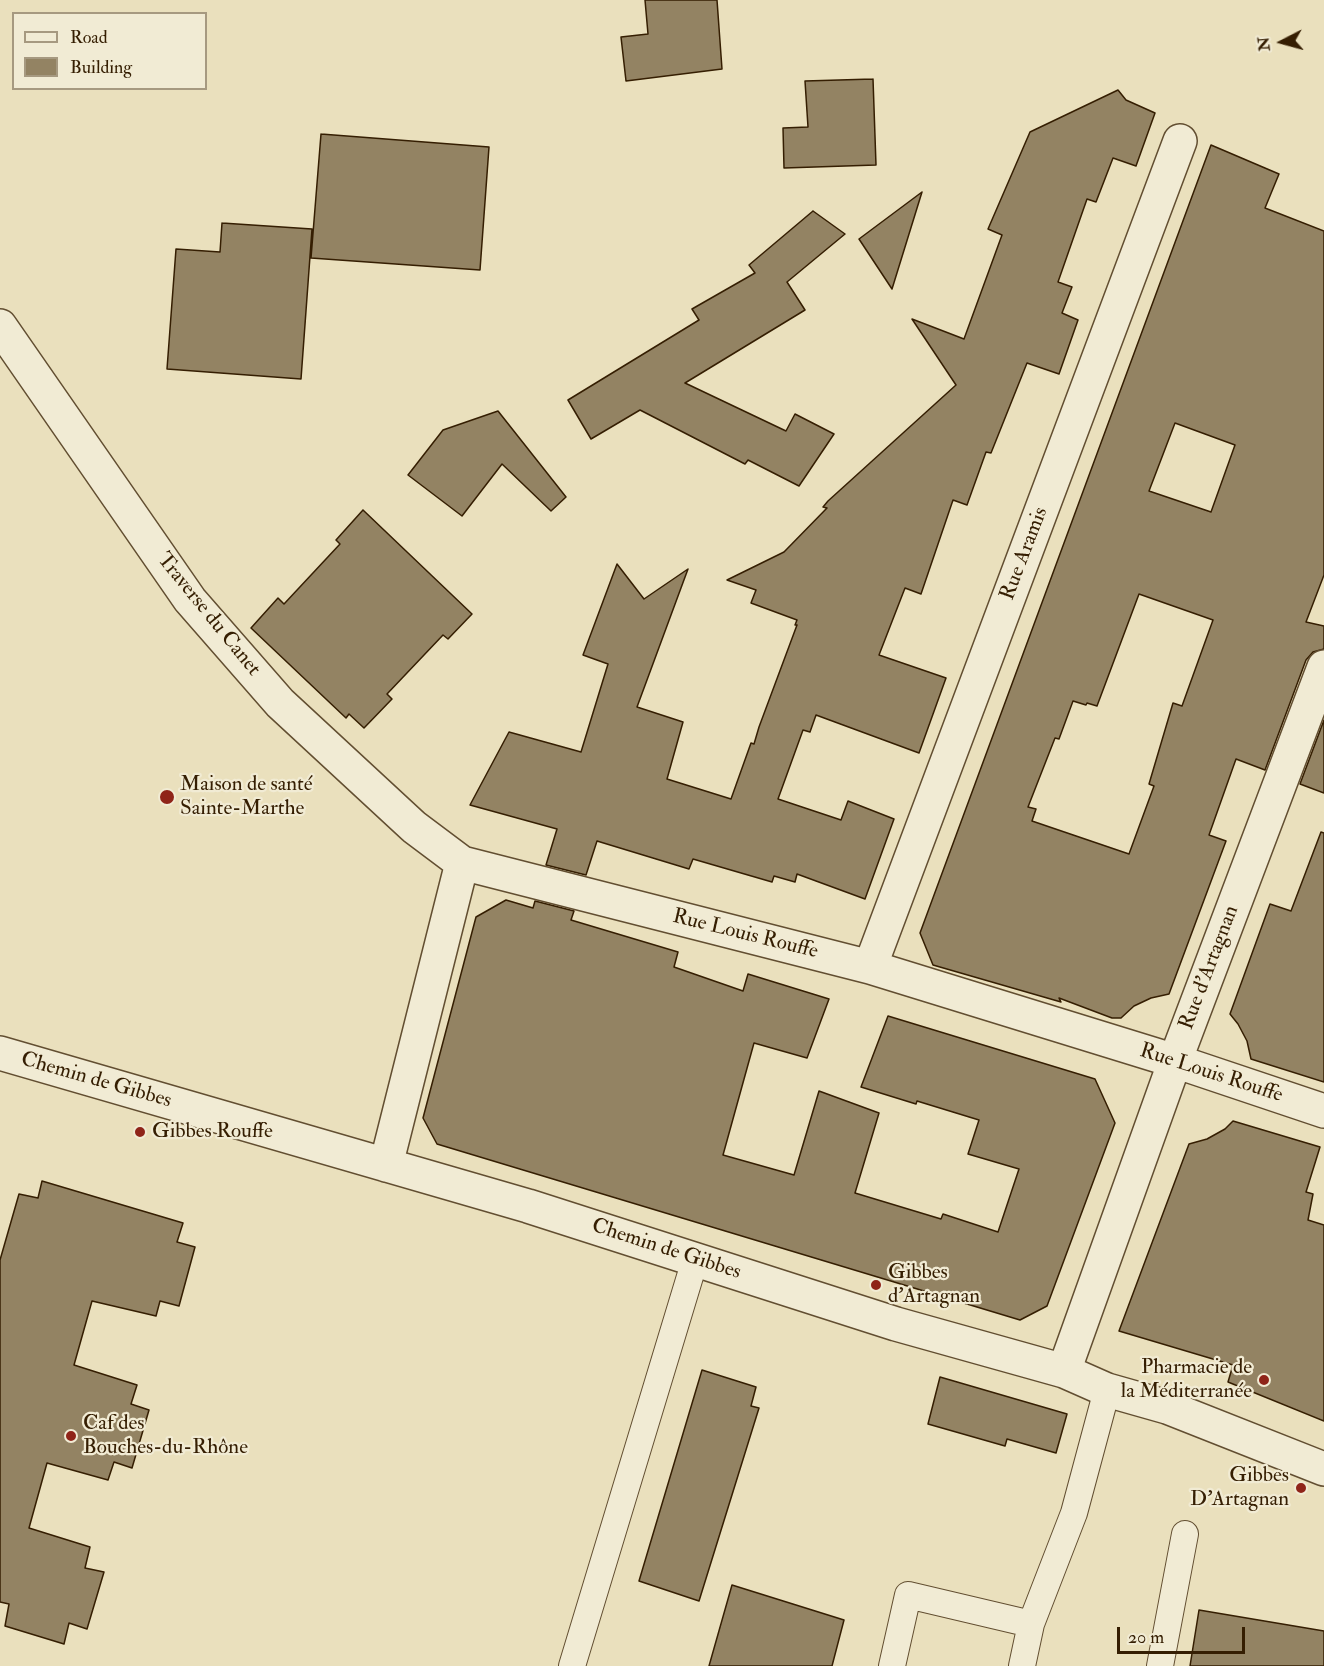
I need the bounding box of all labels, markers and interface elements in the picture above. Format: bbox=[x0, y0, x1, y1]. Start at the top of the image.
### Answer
legend bbox=[12, 12, 207, 90]
north arrow bbox=[1252, 12, 1312, 72]
text: Road bbox=[70, 26, 108, 49]
text: N bbox=[1253, 36, 1275, 52]
text: Building bbox=[70, 56, 132, 79]
street label: Rue Aramis bbox=[996, 504, 1054, 604]
street label: Traverse du Canet bbox=[151, 548, 265, 682]
place label: Maison de santé Sainte-Marthe bbox=[180, 772, 313, 822]
marker: Maison de santé Sainte-Marthe bbox=[158, 788, 176, 806]
street label: Rue d'Artagnan bbox=[1175, 902, 1245, 1034]
street label: Rue Louis Rouffe bbox=[670, 905, 820, 965]
street label: Rue Louis Rouffe bbox=[1136, 1039, 1286, 1109]
street label: Chemin de Gibbes bbox=[18, 1047, 174, 1115]
place label: Gibbes Rouffe bbox=[152, 1119, 273, 1145]
marker: Gibbes Rouffe bbox=[133, 1125, 147, 1139]
street label: Chemin de Gibbes bbox=[588, 1214, 744, 1286]
place label: Gibbes d'Artagnan bbox=[888, 1260, 980, 1310]
marker: Gibbes d'Artagnan bbox=[869, 1278, 883, 1292]
place label: Pharmacie de la Méditerranée bbox=[1121, 1355, 1252, 1405]
marker: Pharmacie de la Méditerranée bbox=[1257, 1373, 1271, 1387]
place label: Caf des Bouches-du-Rhône bbox=[83, 1411, 248, 1461]
marker: Caf des Bouches-du-Rhône bbox=[64, 1429, 78, 1443]
place label: Gibbes D'Artagnan bbox=[1190, 1463, 1289, 1513]
marker: Gibbes D'Artagnan bbox=[1294, 1481, 1308, 1495]
scale bar bbox=[1120, 1615, 1248, 1653]
text: 20 m bbox=[1128, 1626, 1164, 1649]

